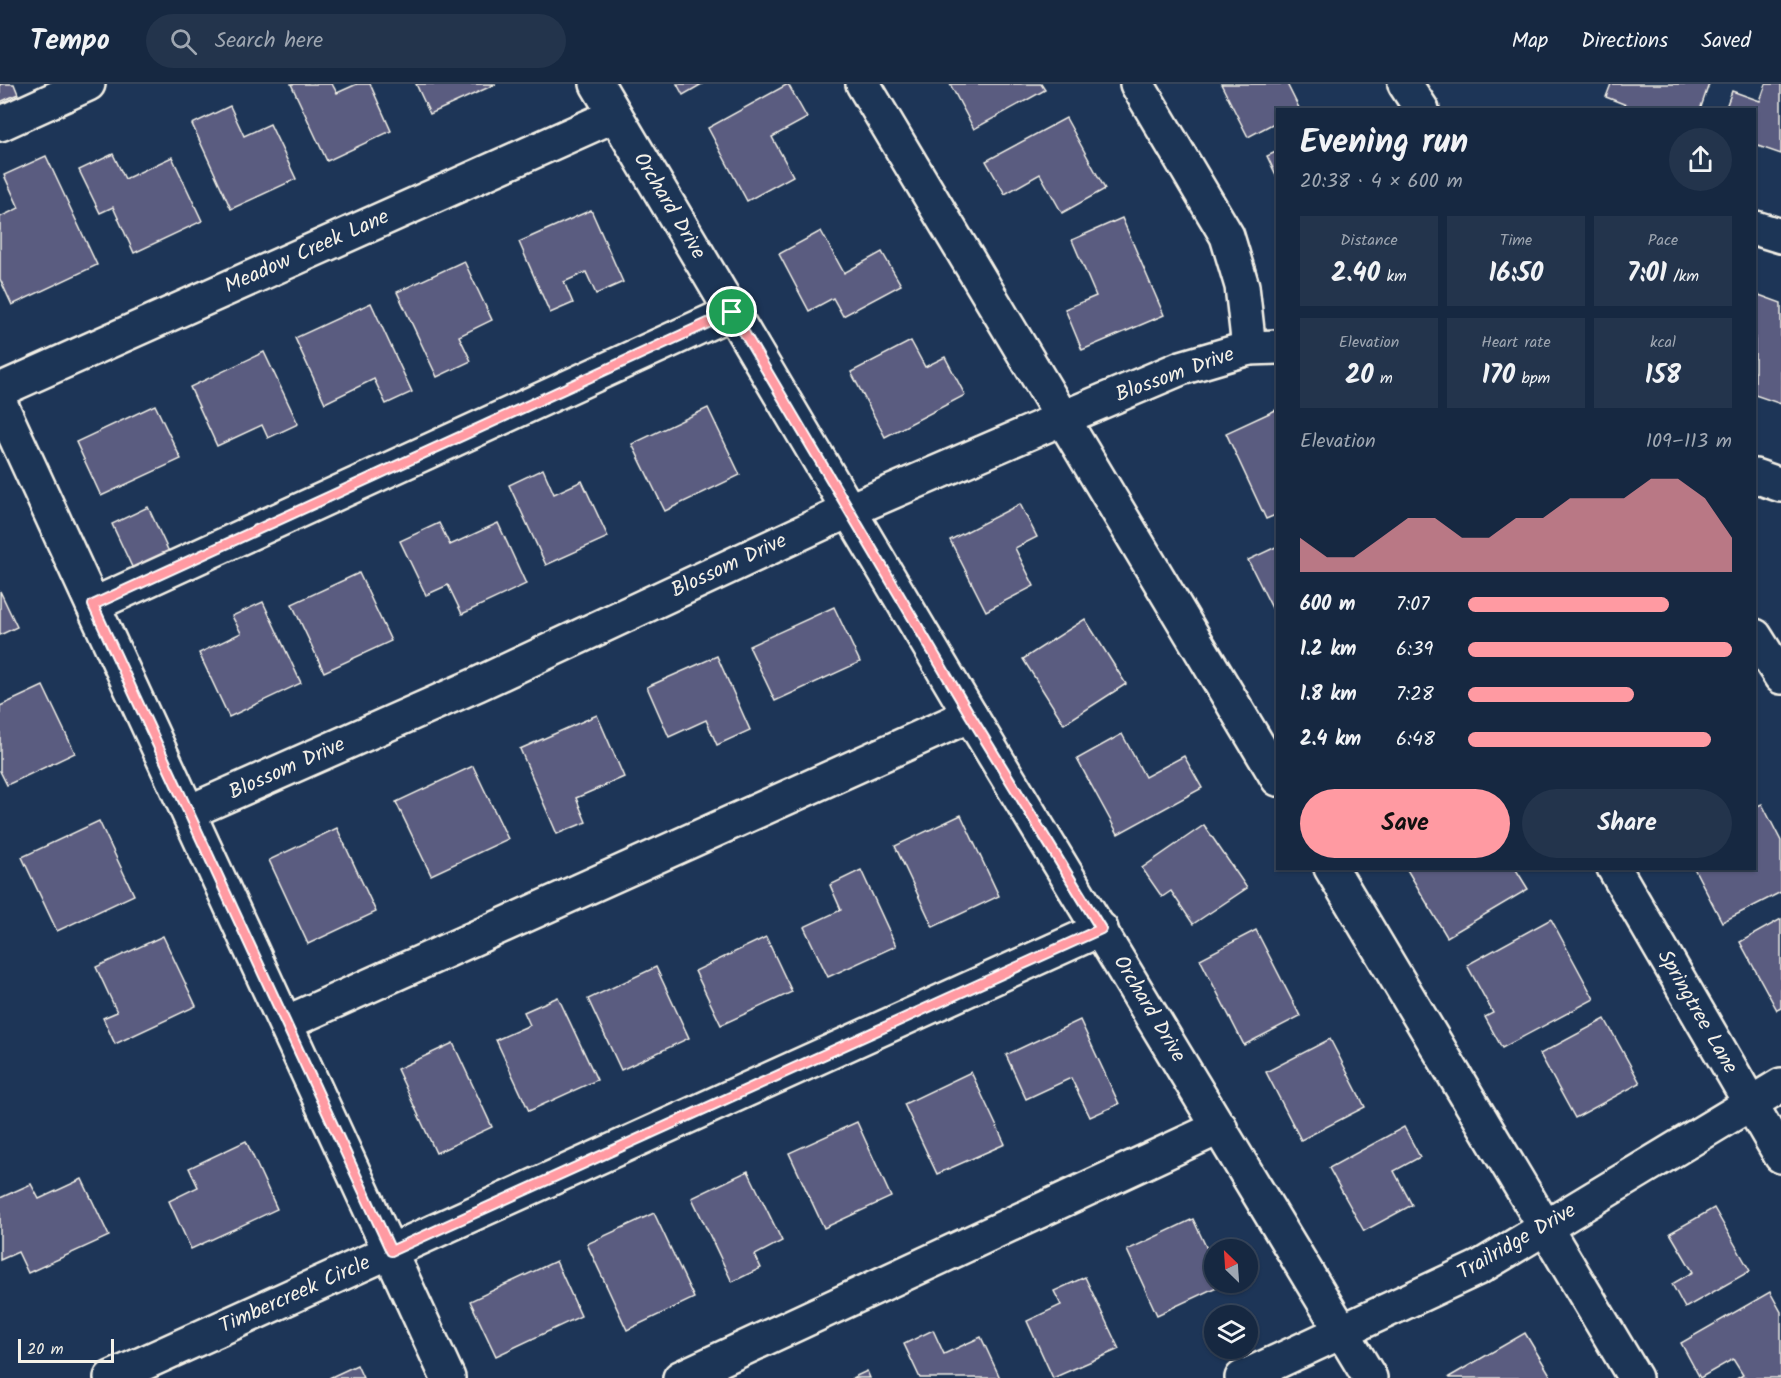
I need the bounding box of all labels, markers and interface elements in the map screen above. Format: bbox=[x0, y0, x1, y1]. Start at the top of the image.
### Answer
search box bbox=[146, 14, 566, 68]
text: Tempo bbox=[30, 19, 110, 64]
text: Search here bbox=[215, 24, 323, 59]
icon: search bbox=[167, 25, 200, 58]
text: Map bbox=[1512, 25, 1548, 58]
text: Directions bbox=[1581, 25, 1668, 58]
text: Saved bbox=[1701, 25, 1751, 58]
text: Evening run bbox=[1300, 117, 1468, 170]
button: share bbox=[1669, 128, 1732, 191]
street label: Orchard Drive bbox=[624, 146, 714, 266]
text: 20:38 · 4 × 600 m bbox=[1300, 166, 1463, 198]
street label: Meadow Creek Lane bbox=[219, 201, 395, 303]
text: Distance bbox=[1340, 228, 1398, 253]
text: Time bbox=[1500, 228, 1532, 253]
text: Pace bbox=[1648, 228, 1678, 253]
text: 2.40 bbox=[1331, 253, 1380, 295]
text: 16:50 bbox=[1489, 253, 1543, 295]
text: 7:01 bbox=[1627, 253, 1667, 295]
text: km bbox=[1380, 264, 1407, 289]
text: /km bbox=[1667, 264, 1699, 289]
pin bbox=[706, 286, 757, 337]
icon: arrive bbox=[715, 295, 748, 328]
text: Elevation bbox=[1339, 330, 1399, 355]
text: Heart rate bbox=[1481, 330, 1551, 355]
text: kcal bbox=[1650, 330, 1676, 355]
street label: Blossom Drive bbox=[1111, 338, 1240, 412]
text: 20 bbox=[1345, 355, 1374, 397]
text: 170 bbox=[1482, 355, 1515, 397]
text: 158 bbox=[1645, 355, 1681, 397]
text: m bbox=[1374, 366, 1393, 391]
text: bpm bbox=[1515, 366, 1550, 391]
text: Elevation bbox=[1300, 426, 1376, 458]
text: 109–113 m bbox=[1646, 426, 1732, 458]
street label: Blossom Drive bbox=[666, 525, 793, 607]
text: 600 m bbox=[1300, 589, 1355, 621]
text: 7:07 bbox=[1396, 589, 1429, 621]
text: 1.2 km bbox=[1300, 634, 1356, 666]
text: 6:39 bbox=[1396, 634, 1433, 666]
text: 1.8 km bbox=[1300, 679, 1357, 711]
text: 7:28 bbox=[1396, 679, 1434, 711]
text: 2.4 km bbox=[1300, 724, 1361, 756]
text: 6:48 bbox=[1396, 724, 1435, 756]
street label: Blossom Drive bbox=[223, 728, 351, 809]
button: Save bbox=[1300, 789, 1510, 858]
button: Share bbox=[1522, 789, 1732, 858]
street label: Springtree Lane bbox=[1648, 944, 1746, 1081]
street label: Orchard Drive bbox=[1104, 949, 1194, 1069]
street label: Trailridge Drive bbox=[1451, 1194, 1583, 1289]
north arrow bbox=[1204, 1239, 1258, 1293]
map controls bbox=[1204, 1239, 1258, 1359]
street label: Timbercreek Circle bbox=[214, 1247, 376, 1343]
button: layers bbox=[1204, 1305, 1258, 1359]
scale bar bbox=[18, 1336, 114, 1364]
text: 20 m bbox=[27, 1337, 63, 1362]

